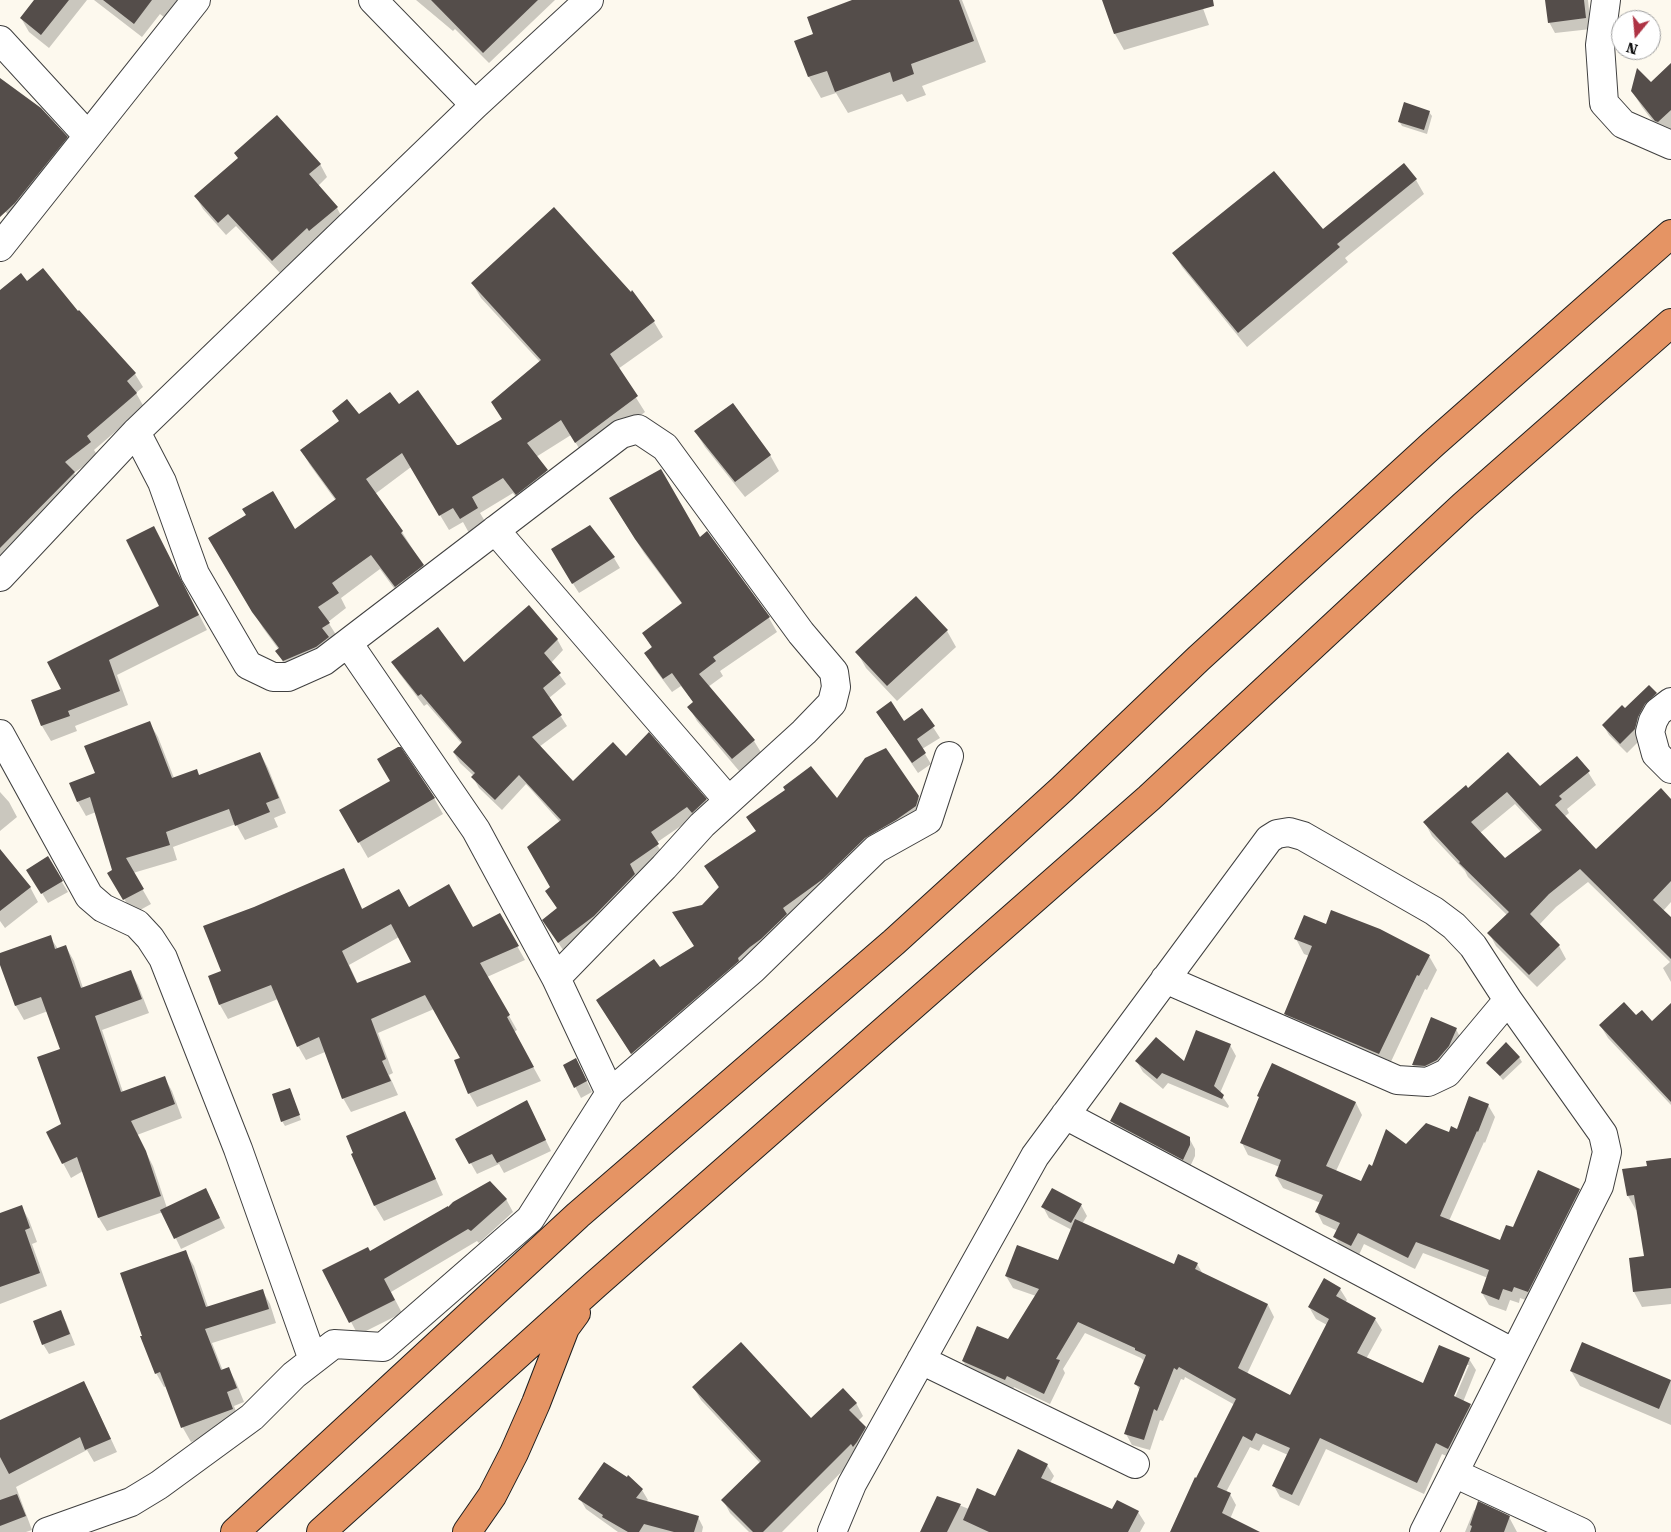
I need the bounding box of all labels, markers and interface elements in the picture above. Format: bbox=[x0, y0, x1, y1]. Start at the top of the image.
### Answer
north arrow bbox=[1611, 10, 1661, 60]
text: N bbox=[1624, 39, 1639, 58]

